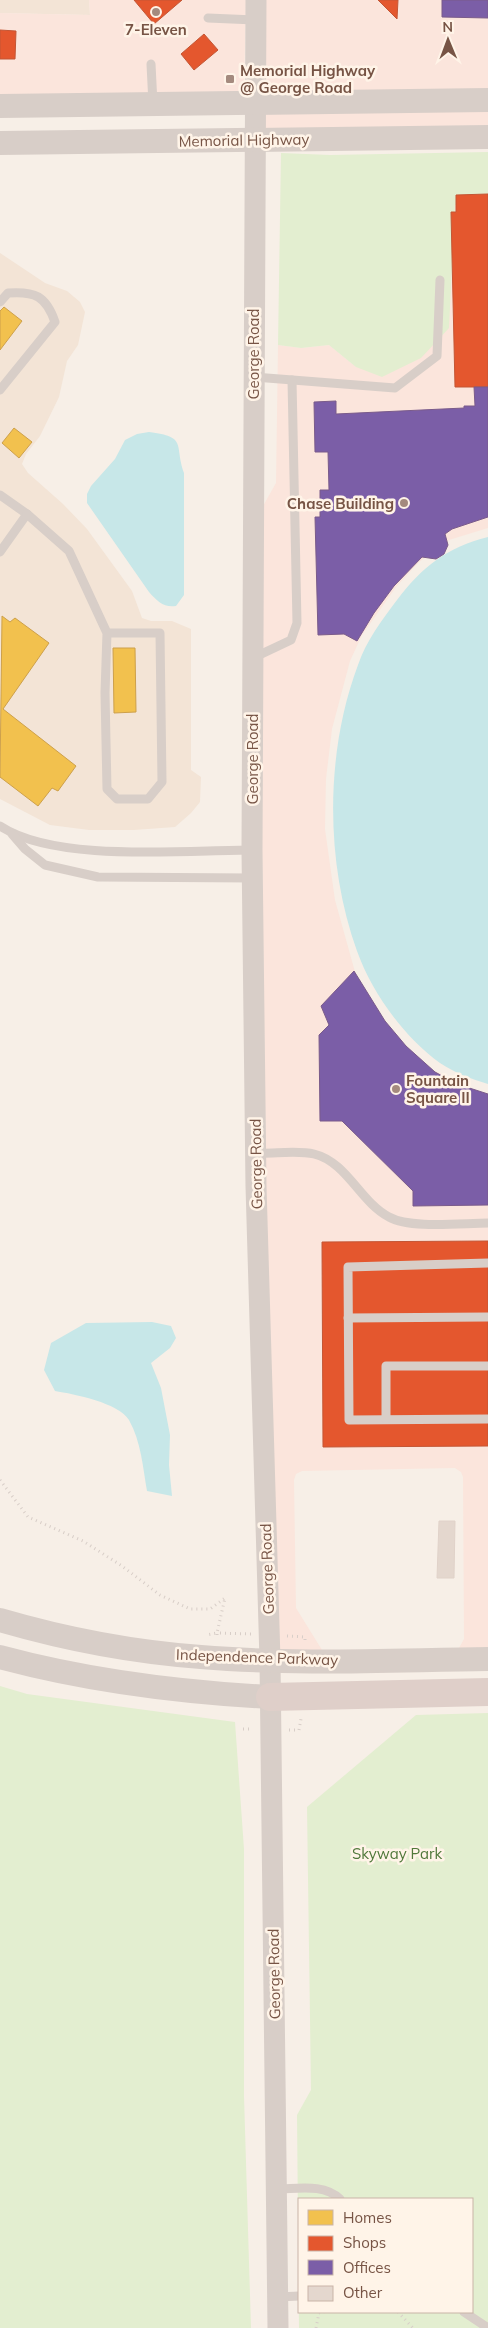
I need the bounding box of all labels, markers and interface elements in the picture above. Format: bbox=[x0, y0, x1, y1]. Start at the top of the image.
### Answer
marker: 7-Eleven bbox=[150, 6, 162, 18]
north arrow bbox=[423, 15, 473, 65]
text: N bbox=[442, 18, 453, 36]
place label: 7-Eleven bbox=[125, 20, 187, 39]
place label: Memorial Highway @ George Road bbox=[240, 61, 376, 97]
marker: Memorial Highway @ George Road bbox=[224, 73, 236, 85]
street label: Memorial Highway bbox=[178, 129, 310, 151]
street label: George Road bbox=[244, 309, 263, 399]
place label: Chase Building bbox=[287, 494, 394, 513]
marker: Chase Building bbox=[398, 497, 410, 509]
street label: George Road bbox=[243, 714, 262, 804]
place label: Fountain Square II bbox=[406, 1071, 470, 1107]
marker: Fountain Square II bbox=[390, 1083, 402, 1095]
street label: George Road bbox=[246, 1118, 266, 1210]
street label: George Road bbox=[256, 1523, 278, 1615]
street label: Independence Parkway bbox=[176, 1645, 338, 1669]
park label: Skyway Park bbox=[352, 1844, 442, 1863]
street label: George Road bbox=[264, 1928, 284, 2020]
legend bbox=[298, 2198, 473, 2313]
text: Homes bbox=[343, 2208, 392, 2227]
text: Shops bbox=[343, 2233, 386, 2252]
text: Offices bbox=[343, 2258, 391, 2277]
text: Other bbox=[343, 2283, 383, 2302]

